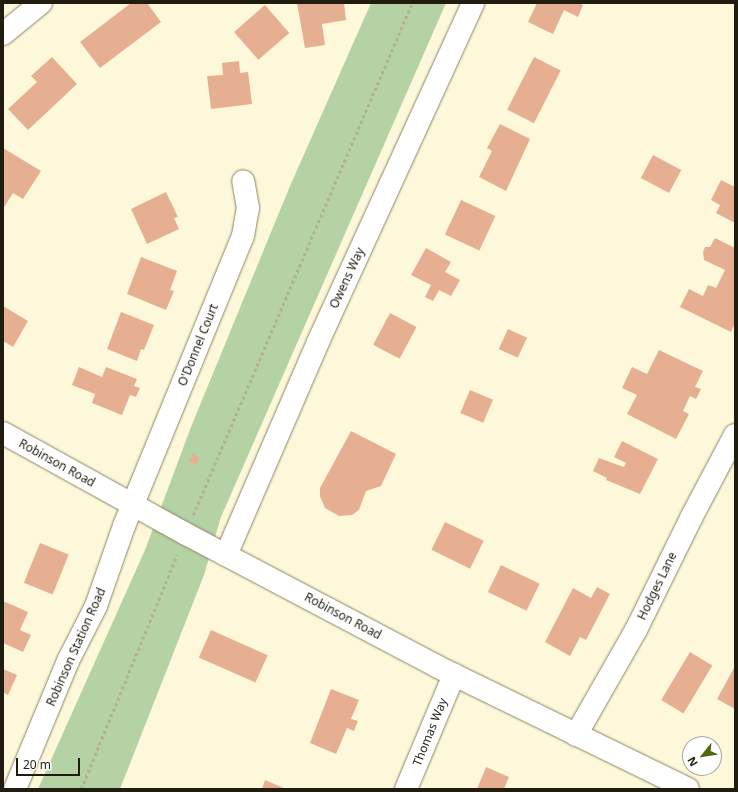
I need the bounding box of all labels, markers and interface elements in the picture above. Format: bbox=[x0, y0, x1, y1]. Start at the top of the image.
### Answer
street label: Owens Way bbox=[327, 245, 367, 311]
street label: O'Donnel Court bbox=[175, 302, 221, 388]
street label: Robinson Road bbox=[16, 436, 98, 490]
street label: Hodges Lane bbox=[634, 550, 680, 622]
street label: Robinson Station Road bbox=[43, 586, 109, 708]
street label: Robinson Road bbox=[302, 590, 384, 642]
street label: Thomas Way bbox=[410, 696, 450, 768]
north arrow bbox=[682, 736, 722, 776]
scale bar bbox=[18, 750, 82, 776]
text: N bbox=[683, 754, 701, 769]
text: 20 m bbox=[23, 756, 51, 773]

